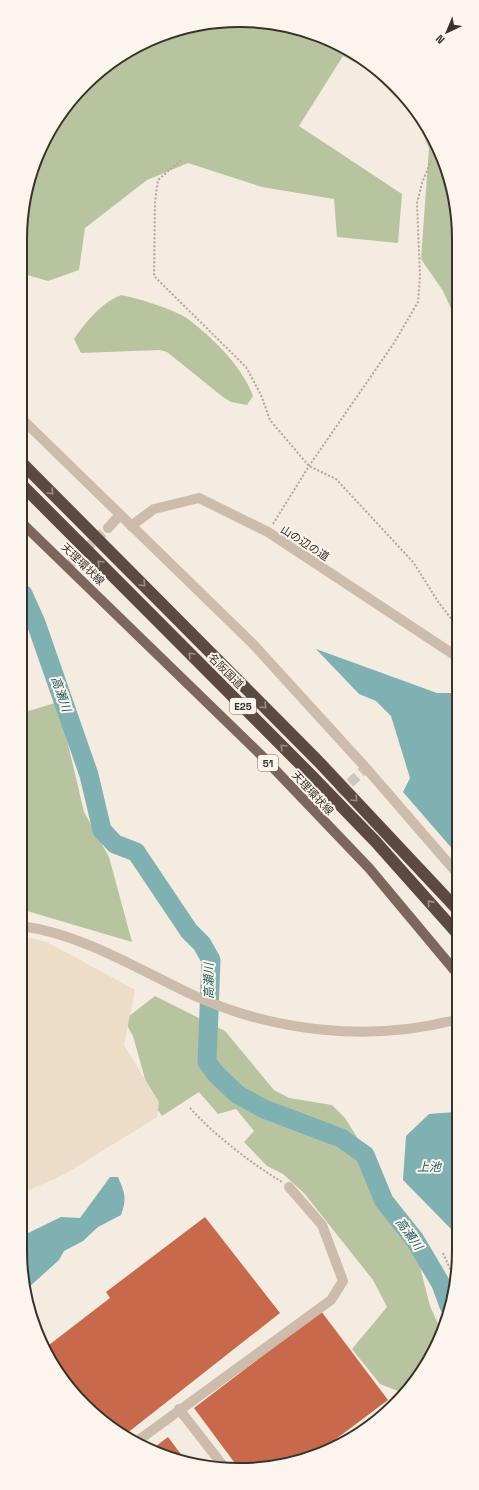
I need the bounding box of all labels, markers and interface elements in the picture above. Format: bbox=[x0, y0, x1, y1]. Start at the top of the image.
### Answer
north arrow bbox=[427, 12, 467, 52]
text: N bbox=[433, 32, 448, 47]
one-way arrow bbox=[46, 487, 54, 495]
street label: 山の辺の道 bbox=[278, 522, 332, 564]
street label: 天理環状線 bbox=[58, 540, 108, 588]
one-way arrow bbox=[97, 560, 105, 568]
one-way arrow bbox=[138, 579, 146, 587]
street label: 名阪国道 bbox=[205, 650, 247, 692]
one-way arrow bbox=[189, 652, 196, 660]
water label: 高瀬川 bbox=[48, 674, 75, 716]
road number: E25 bbox=[230, 698, 256, 714]
one-way arrow bbox=[259, 701, 267, 708]
one-way arrow bbox=[280, 744, 288, 752]
road number: 51 bbox=[258, 755, 278, 771]
street label: 天理環状線 bbox=[289, 768, 337, 818]
one-way arrow bbox=[350, 794, 358, 802]
one-way arrow bbox=[427, 900, 435, 908]
water label: 高瀬川 bbox=[201, 961, 217, 999]
water label: 上池 bbox=[417, 1159, 442, 1175]
water label: 高瀬川 bbox=[392, 1215, 427, 1255]

